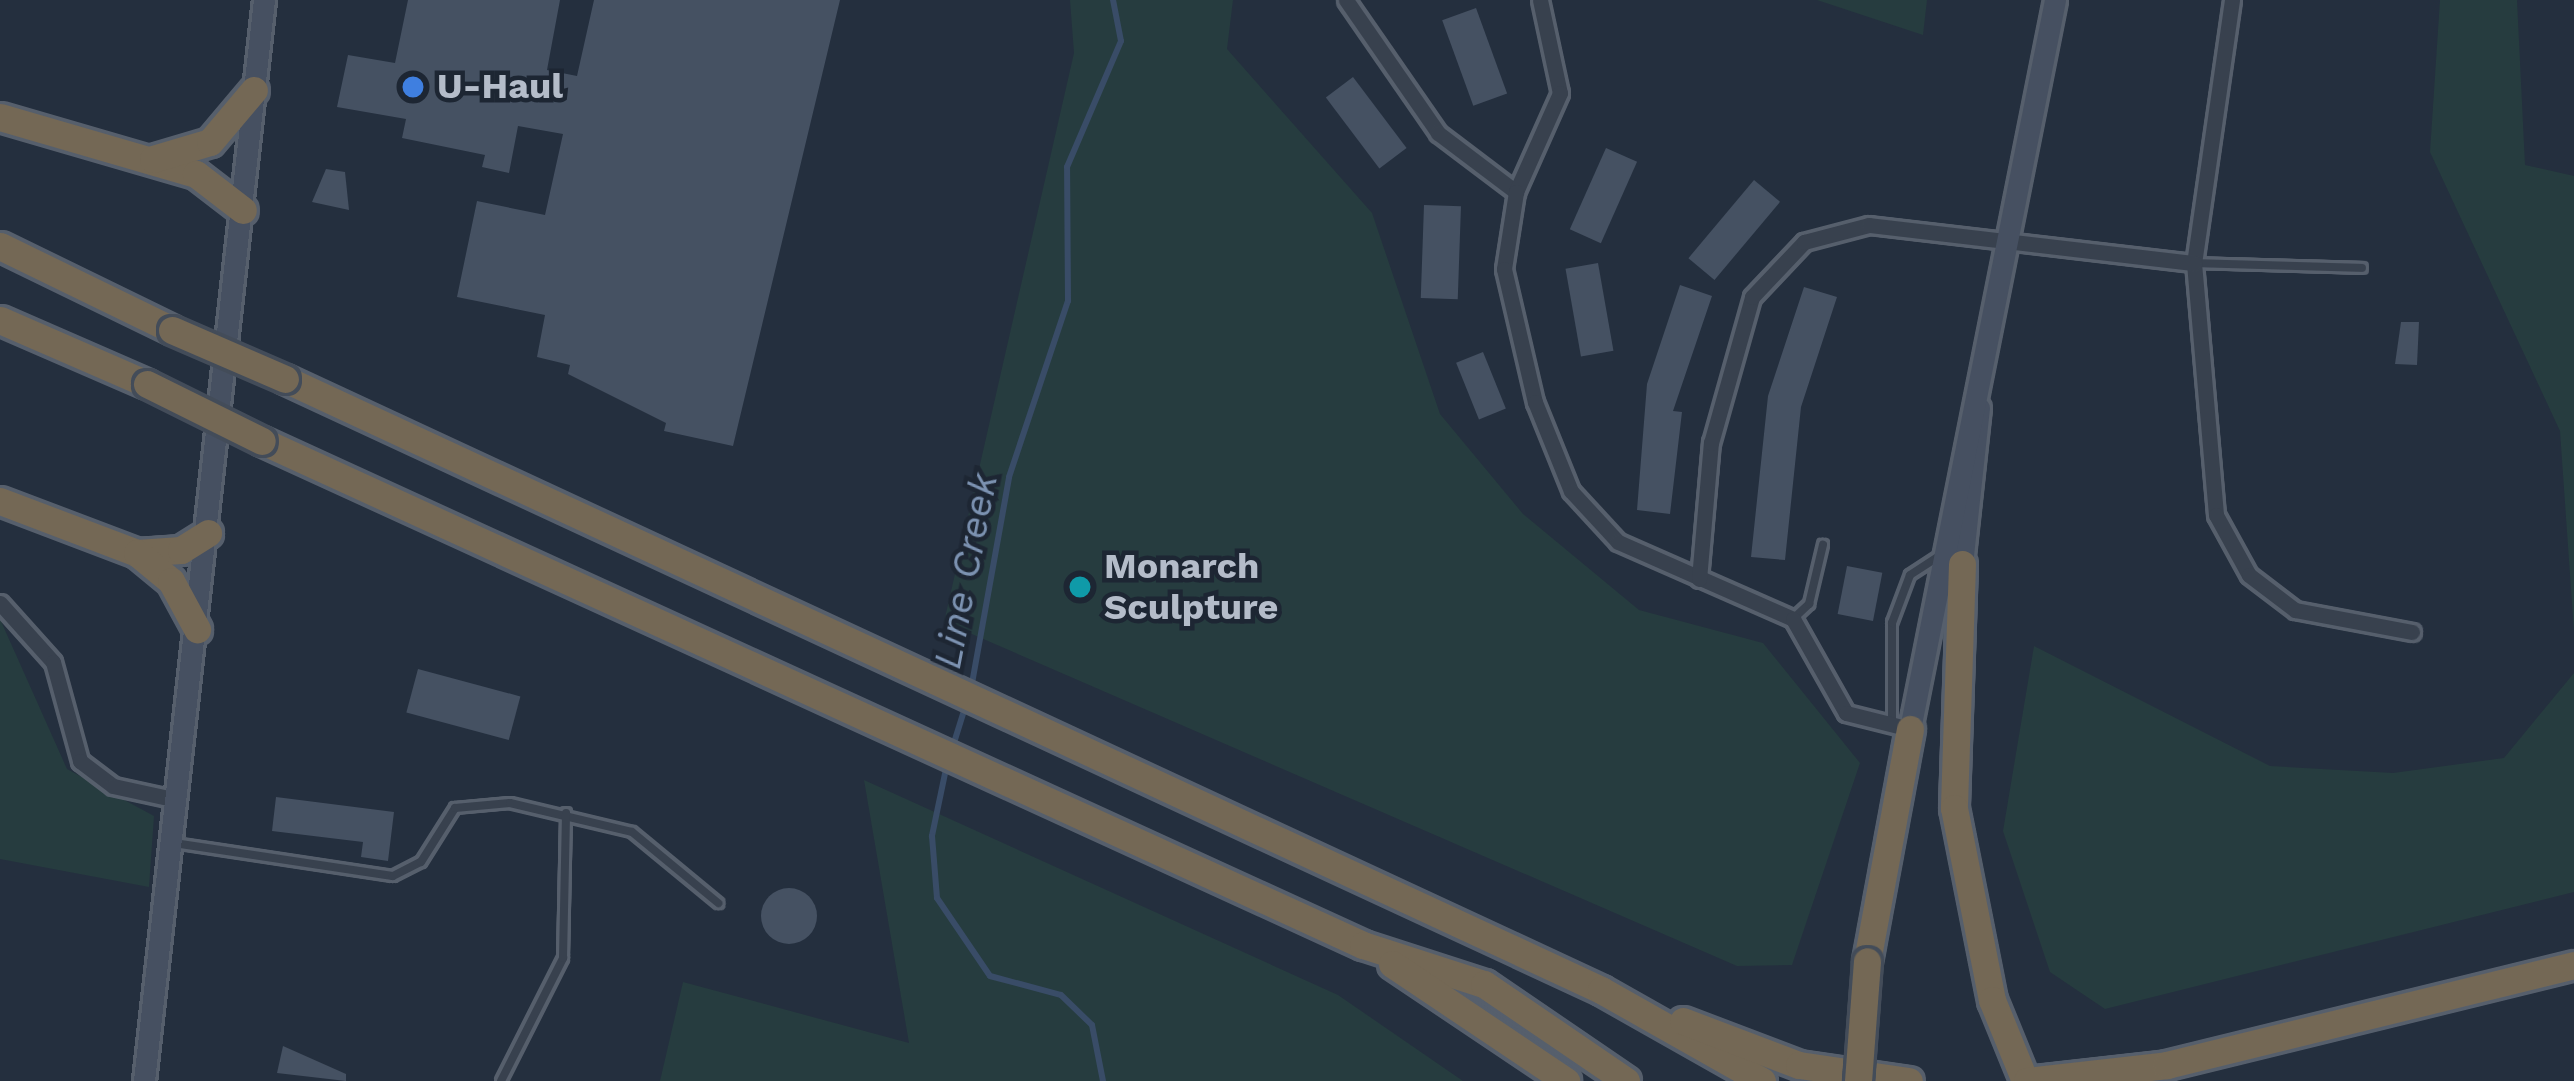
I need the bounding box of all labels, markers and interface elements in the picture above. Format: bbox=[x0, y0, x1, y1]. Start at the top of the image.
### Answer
place label: U-Haul bbox=[437, 65, 563, 109]
marker: U-Haul bbox=[400, 74, 426, 100]
water label: Line Creek bbox=[924, 469, 1008, 673]
place label: Monarch Sculpture bbox=[1104, 544, 1278, 629]
marker: Monarch Sculpture bbox=[1067, 574, 1093, 600]

